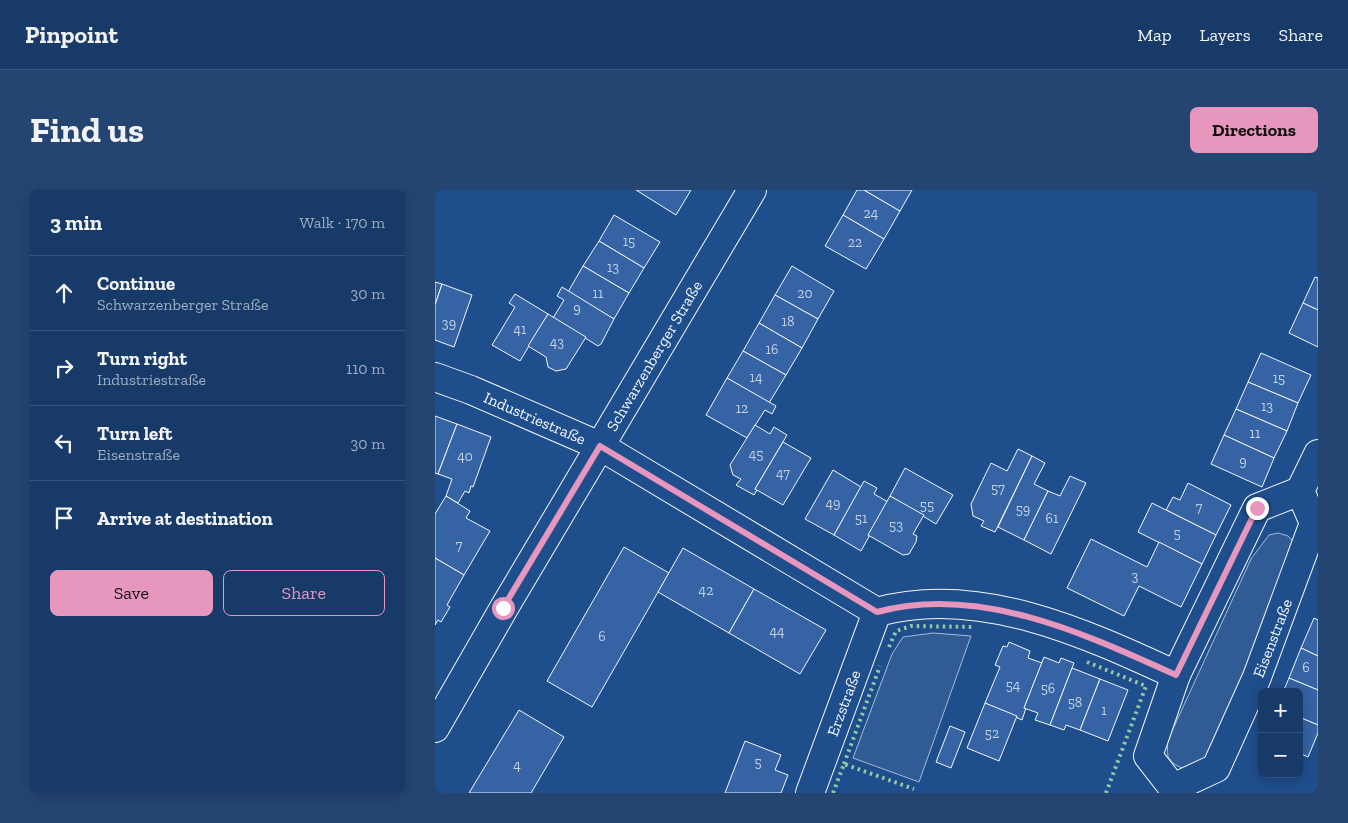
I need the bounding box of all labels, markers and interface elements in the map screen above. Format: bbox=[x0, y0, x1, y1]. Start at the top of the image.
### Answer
text: Pinpoint bbox=[25, 20, 118, 49]
text: Map bbox=[1137, 24, 1172, 46]
text: Layers bbox=[1200, 24, 1251, 46]
text: Share bbox=[1279, 24, 1323, 46]
button: Directions bbox=[1190, 107, 1318, 153]
text: Find us bbox=[30, 109, 144, 151]
house number: 24 bbox=[864, 205, 879, 222]
text: 3 min bbox=[50, 210, 102, 235]
text: Walk · 170 m bbox=[300, 213, 385, 232]
house number: 15 bbox=[623, 233, 635, 250]
house number: 22 bbox=[848, 234, 862, 251]
house number: 13 bbox=[607, 259, 619, 276]
text: Continue bbox=[97, 272, 175, 295]
street label: Schwarzenberger Straße bbox=[602, 277, 706, 434]
icon: ahead bbox=[50, 279, 78, 307]
text: 30 m bbox=[351, 284, 385, 303]
house number: 11 bbox=[593, 285, 604, 302]
house number: 20 bbox=[797, 285, 813, 302]
text: Schwarzenberger Straße bbox=[97, 295, 268, 314]
house number: 9 bbox=[573, 300, 581, 317]
house number: 18 bbox=[782, 313, 794, 330]
house number: 39 bbox=[442, 315, 456, 332]
house number: 41 bbox=[514, 321, 527, 338]
house number: 43 bbox=[550, 334, 564, 351]
house number: 16 bbox=[766, 341, 778, 358]
text: Turn right bbox=[97, 347, 187, 370]
icon: right bbox=[50, 354, 78, 382]
text: 110 m bbox=[346, 359, 385, 378]
house number: 14 bbox=[750, 369, 763, 386]
text: Industriestraße bbox=[97, 370, 206, 389]
house number: 15 bbox=[1273, 370, 1285, 387]
street label: Industriestraße bbox=[481, 388, 589, 449]
house number: 13 bbox=[1261, 398, 1273, 415]
house number: 12 bbox=[736, 400, 748, 417]
text: Turn left bbox=[97, 422, 172, 445]
house number: 11 bbox=[1250, 425, 1261, 442]
icon: left bbox=[50, 429, 78, 457]
text: 30 m bbox=[351, 434, 385, 453]
text: Eisenstraße bbox=[97, 445, 180, 464]
house number: 45 bbox=[749, 446, 763, 463]
house number: 40 bbox=[457, 448, 473, 465]
house number: 9 bbox=[1239, 453, 1247, 470]
house number: 47 bbox=[776, 465, 790, 482]
house number: 57 bbox=[991, 480, 1005, 497]
house number: 49 bbox=[826, 495, 840, 512]
house number: 55 bbox=[920, 497, 934, 514]
route end bbox=[1246, 497, 1269, 520]
house number: 7 bbox=[1196, 499, 1203, 516]
house number: 59 bbox=[1016, 501, 1030, 518]
icon: arrive bbox=[50, 504, 78, 532]
text: Arrive at destination bbox=[97, 507, 273, 530]
house number: 51 bbox=[855, 510, 868, 527]
house number: 61 bbox=[1046, 510, 1059, 527]
house number: 53 bbox=[889, 517, 903, 534]
house number: 5 bbox=[1173, 525, 1181, 542]
house number: 7 bbox=[456, 537, 463, 554]
house number: 3 bbox=[1132, 568, 1139, 585]
button: Save bbox=[50, 570, 213, 616]
button: Share bbox=[223, 570, 385, 616]
house number: 42 bbox=[699, 582, 713, 599]
street label: Eisenstraße bbox=[1249, 596, 1296, 680]
route start bbox=[492, 597, 515, 620]
house number: 44 bbox=[769, 623, 785, 640]
house number: 6 bbox=[598, 628, 606, 645]
house number: 6 bbox=[1302, 659, 1310, 676]
street label: Erzstraße bbox=[823, 667, 865, 739]
house number: 54 bbox=[1006, 677, 1021, 694]
house number: 56 bbox=[1041, 680, 1055, 697]
map controls bbox=[1258, 688, 1303, 778]
button: + bbox=[1258, 688, 1303, 733]
house number: 58 bbox=[1068, 694, 1082, 711]
house number: 1 bbox=[1101, 702, 1107, 719]
house number: 52 bbox=[985, 725, 999, 742]
button: − bbox=[1258, 733, 1303, 778]
house number: 5 bbox=[754, 754, 762, 771]
house number: 4 bbox=[513, 757, 521, 774]

